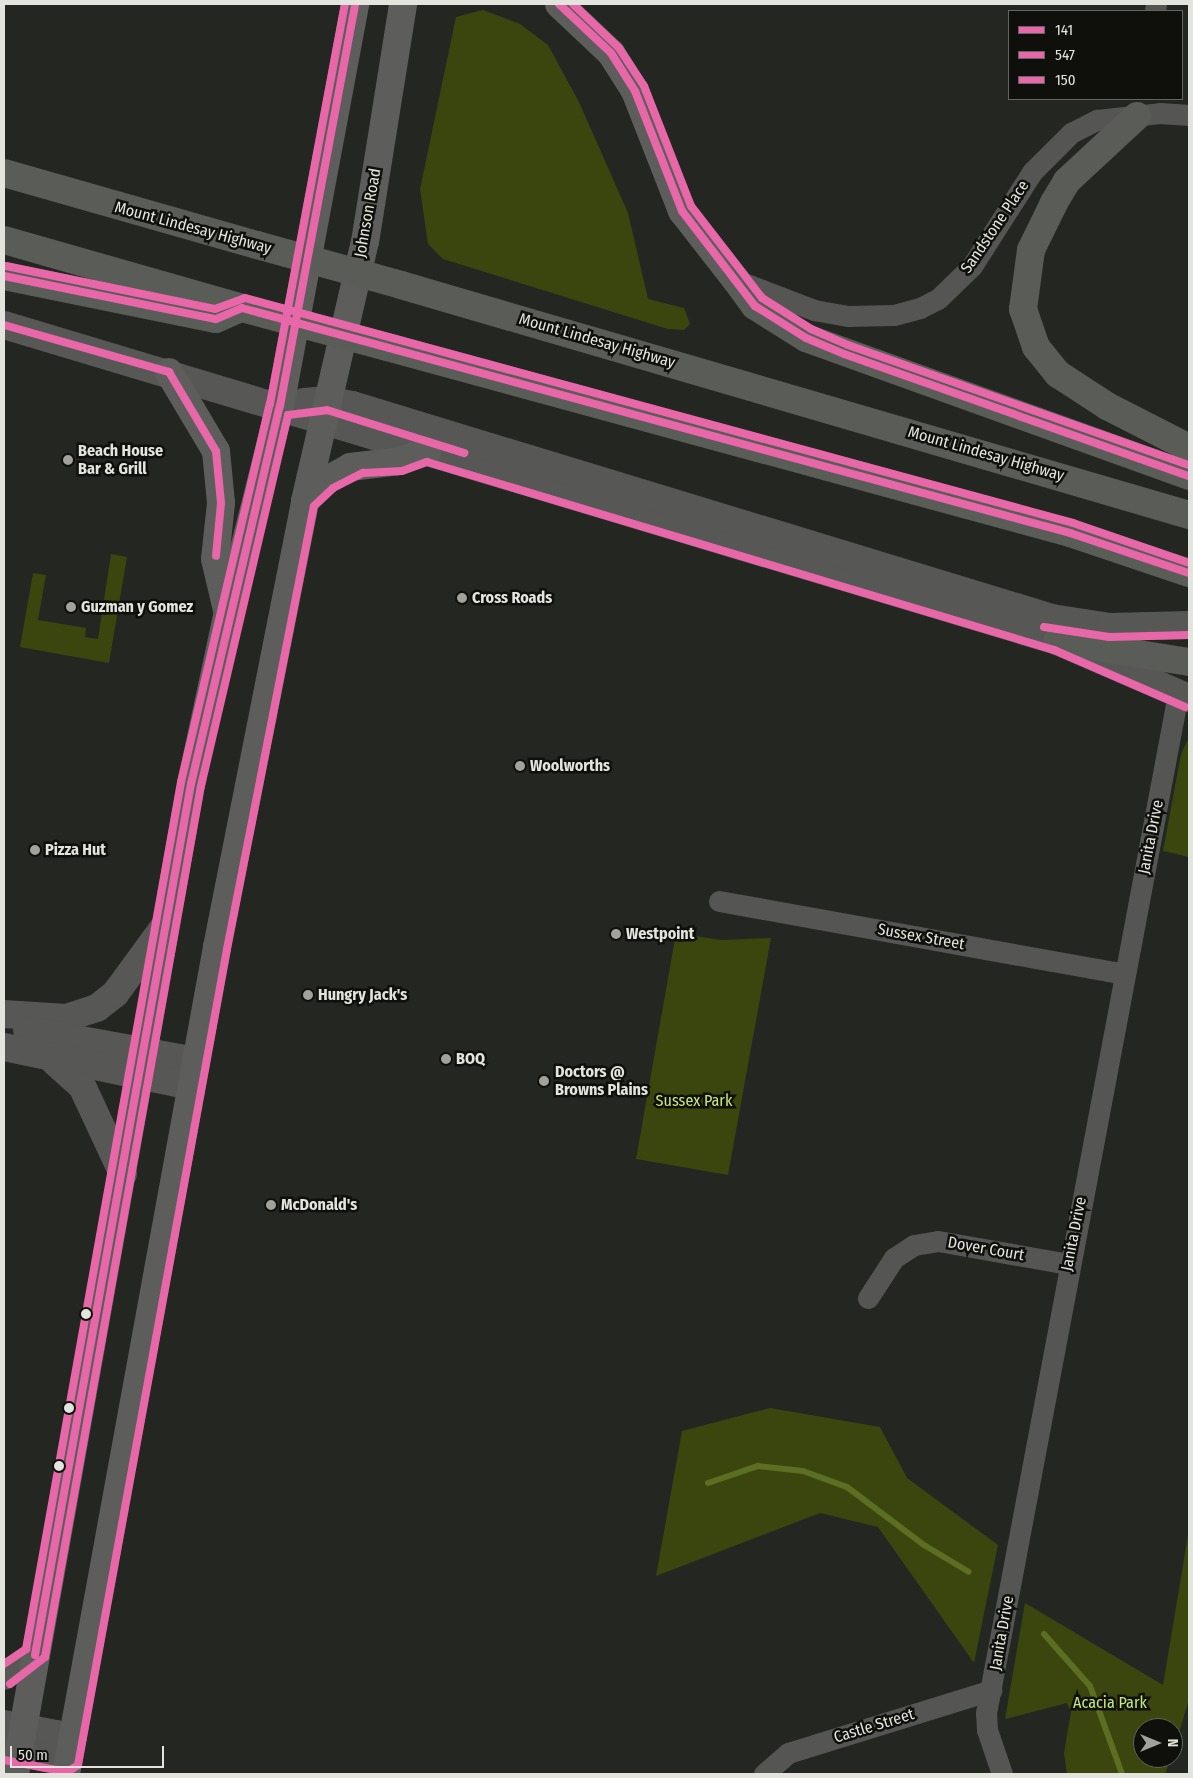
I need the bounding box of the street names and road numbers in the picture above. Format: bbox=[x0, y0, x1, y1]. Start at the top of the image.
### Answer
street label: Johnson Road bbox=[351, 167, 385, 259]
street label: Sandstone Place bbox=[957, 177, 1033, 277]
street label: Mount Lindesay Highway bbox=[113, 198, 273, 258]
street label: Mount Lindesay Highway bbox=[517, 310, 677, 372]
street label: Mount Lindesay Highway bbox=[906, 423, 1066, 485]
street label: Janita Drive bbox=[1134, 798, 1168, 876]
street label: Sussex Street bbox=[876, 920, 966, 954]
street label: Janita Drive bbox=[1057, 1195, 1091, 1273]
street label: Dover Court bbox=[946, 1233, 1026, 1265]
street label: Janita Drive bbox=[986, 1594, 1018, 1672]
street label: Castle Street bbox=[832, 1705, 916, 1747]

